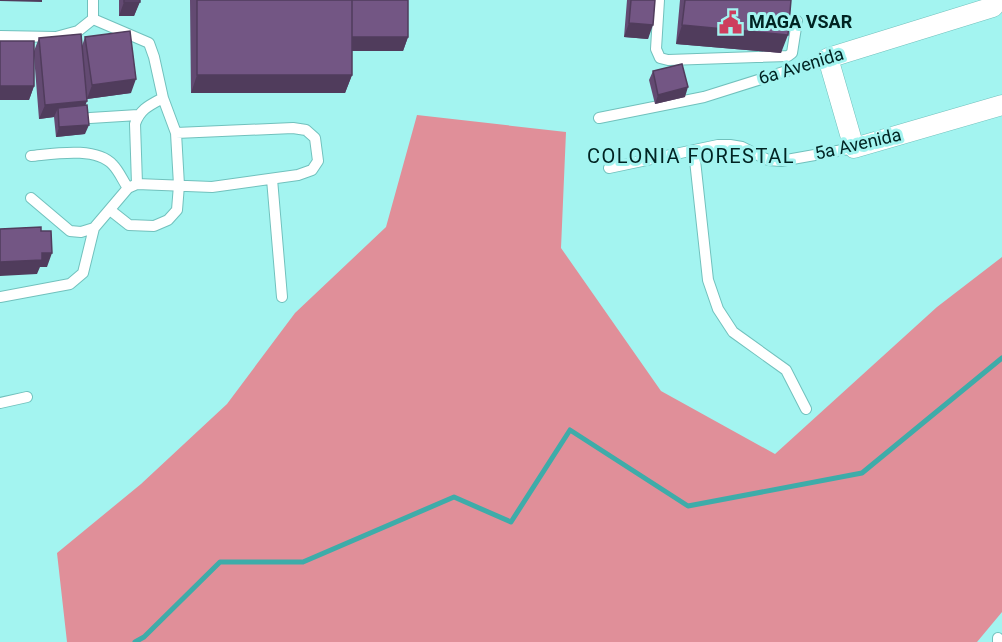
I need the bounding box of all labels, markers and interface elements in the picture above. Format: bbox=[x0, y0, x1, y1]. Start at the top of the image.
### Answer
public building icon: MAGA VSAR bbox=[718, 9, 744, 35]
place label: MAGA VSAR bbox=[749, 11, 853, 32]
street label: 6a Avenida bbox=[756, 43, 846, 88]
street label: 5a Avenida bbox=[813, 123, 903, 164]
district label: COLONIA FORESTAL bbox=[587, 144, 795, 168]

